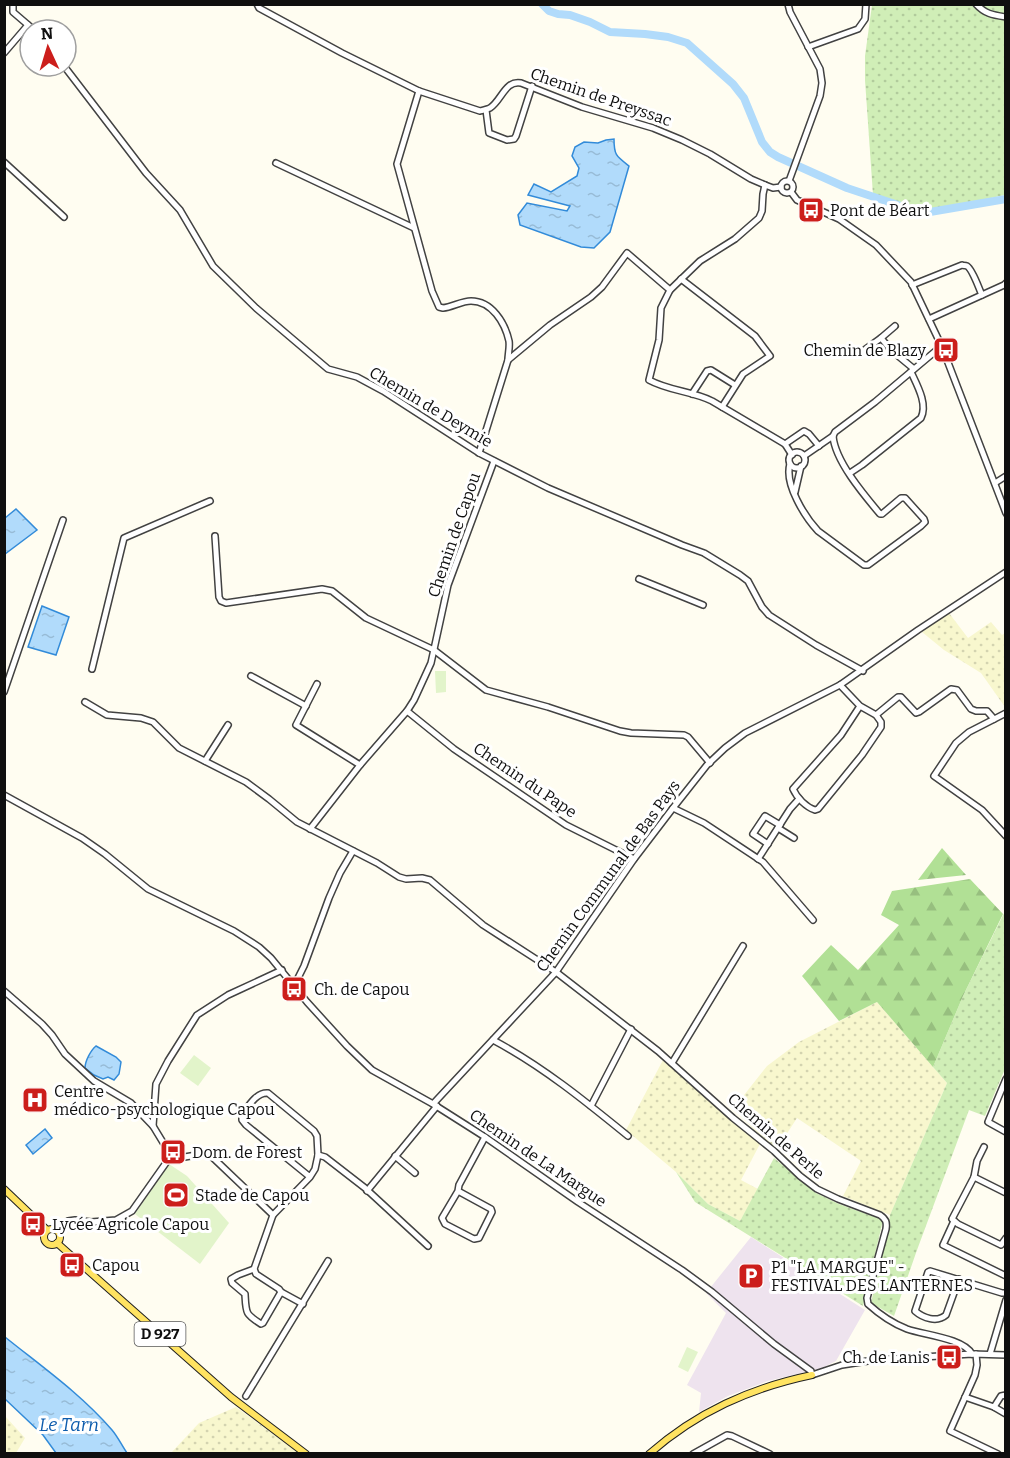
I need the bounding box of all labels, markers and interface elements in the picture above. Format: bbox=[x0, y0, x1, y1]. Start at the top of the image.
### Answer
north arrow bbox=[18, 18, 78, 78]
text: N bbox=[40, 24, 54, 43]
street label: Chemin de Preyssac bbox=[528, 64, 674, 130]
bus stop icon: Pont de Béart bbox=[796, 195, 826, 225]
place label: Pont de Béart bbox=[830, 201, 930, 220]
bus stop icon: Chemin de Blazy bbox=[931, 335, 961, 365]
place label: Chemin de Blazy bbox=[803, 341, 927, 360]
street label: Chemin de Deymie bbox=[366, 363, 496, 451]
street label: Chemin de Capou bbox=[424, 470, 484, 600]
street label: Chemin du Pape bbox=[470, 738, 580, 822]
street label: Chemin Communal de Bas Pays bbox=[532, 776, 684, 976]
bus stop icon: Ch. de Capou bbox=[279, 974, 309, 1004]
place label: Ch. de Capou bbox=[314, 980, 409, 999]
place label: Centre médico-psychologique Capou bbox=[54, 1082, 275, 1119]
hospital icon: Centre médico-psychologique Capou bbox=[20, 1085, 50, 1115]
street label: Chemin de Perle bbox=[724, 1089, 828, 1183]
street label: Chemin de La Margue bbox=[466, 1105, 610, 1211]
bus stop icon: Dom. de Forest bbox=[158, 1137, 188, 1167]
place label: Dom. de Forest bbox=[192, 1143, 303, 1162]
sports icon: Stade de Capou bbox=[161, 1180, 191, 1210]
place label: Stade de Capou bbox=[195, 1186, 309, 1205]
bus stop icon: Lycée Agricole Capou bbox=[18, 1209, 48, 1239]
place label: Lycée Agricole Capou bbox=[52, 1215, 209, 1234]
bus stop icon: Capou bbox=[57, 1250, 87, 1280]
place label: Capou bbox=[92, 1256, 139, 1275]
place label: P1 "LA MARGUE" - FESTIVAL DES LANTERNES bbox=[771, 1258, 973, 1295]
parking icon: P1 "LA MARGUE" - FESTIVAL DES LANTERNES bbox=[736, 1261, 766, 1291]
road number: D 927 bbox=[134, 1322, 186, 1346]
bus stop icon: Ch. de Lanis bbox=[934, 1342, 964, 1372]
place label: Ch. de Lanis bbox=[842, 1348, 930, 1367]
water label: Le Tarn bbox=[39, 1414, 99, 1436]

